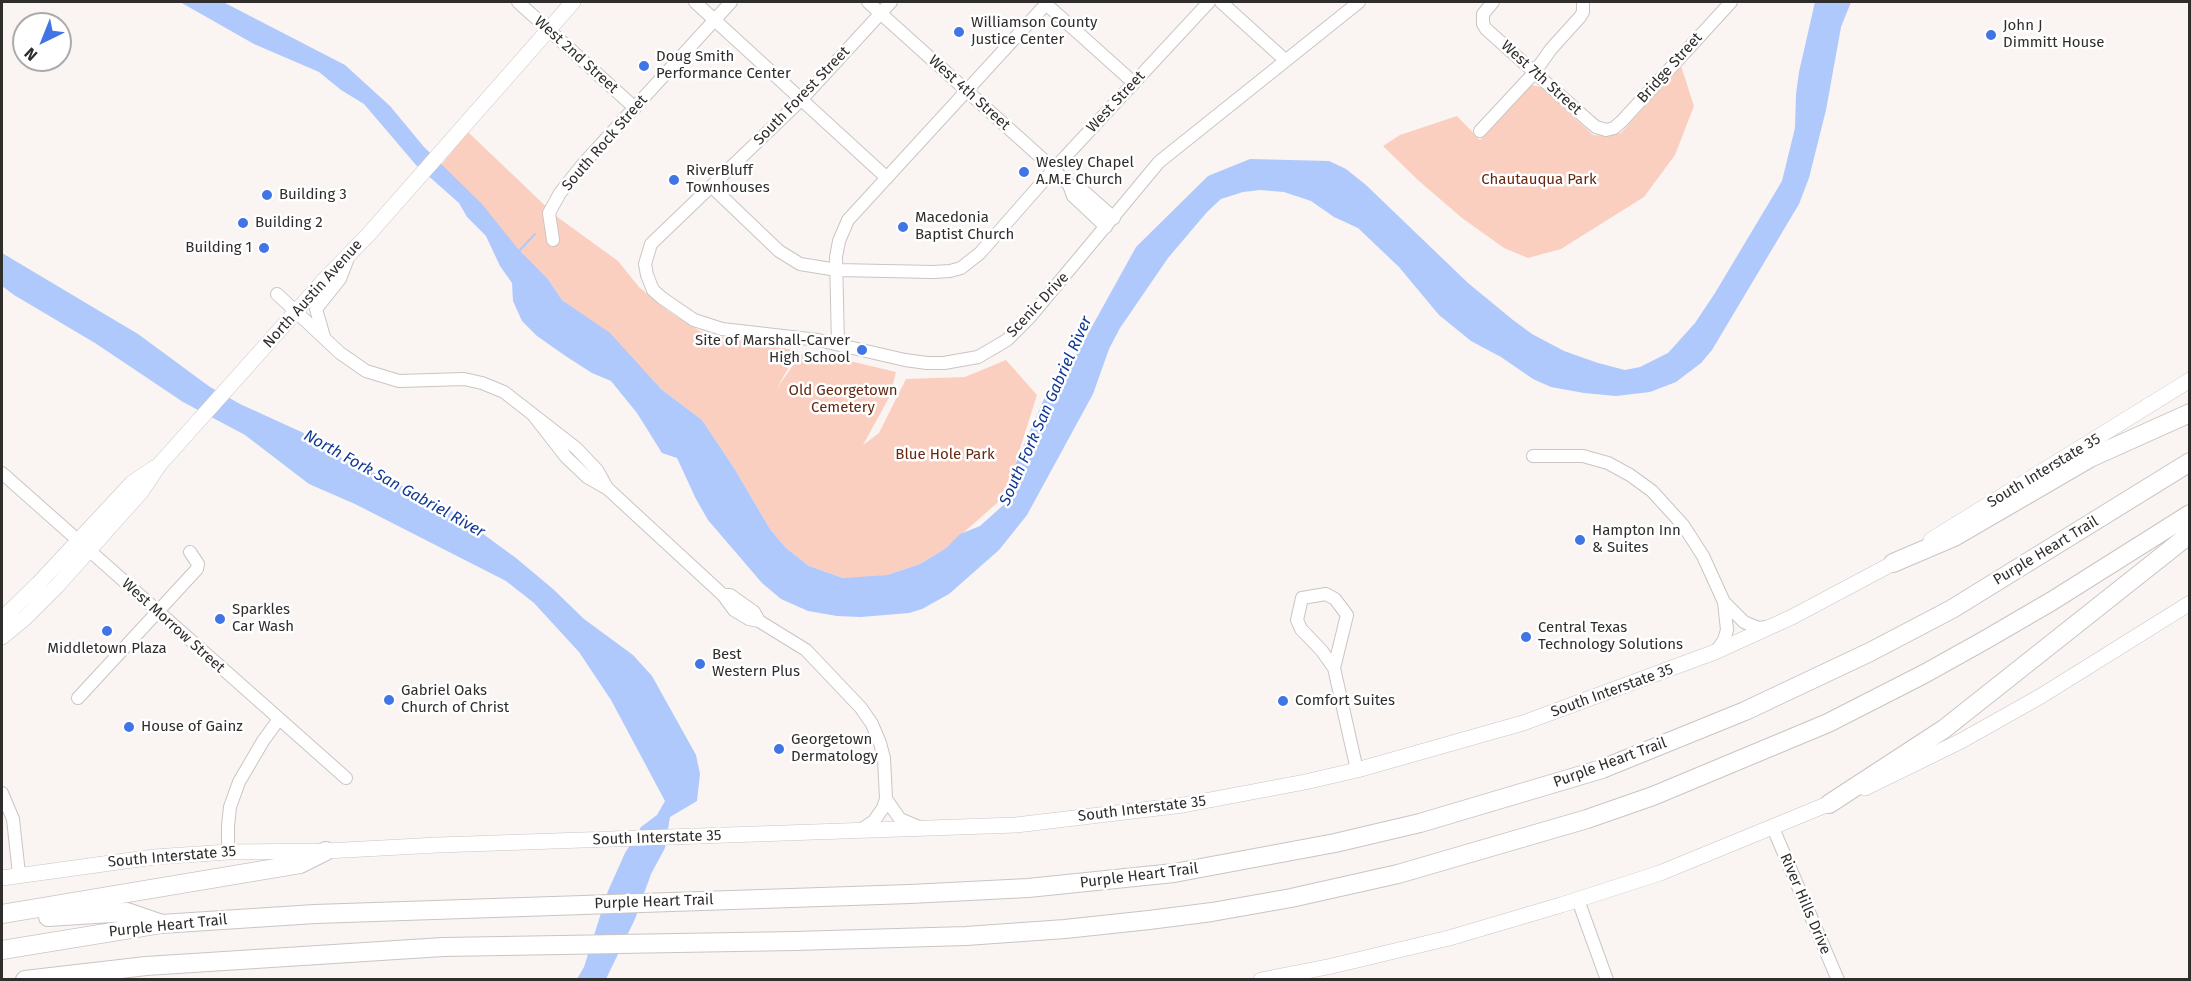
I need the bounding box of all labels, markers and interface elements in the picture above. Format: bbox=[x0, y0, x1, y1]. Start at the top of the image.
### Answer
north arrow bbox=[12, 12, 72, 72]
street label: West 2nd Street bbox=[530, 13, 622, 97]
place label: Williamson County Justice Center bbox=[971, 14, 1097, 49]
place label: John J Dimmitt House bbox=[2003, 17, 2105, 52]
marker: Williamson County Justice Center bbox=[952, 25, 966, 39]
marker: John J Dimmitt House bbox=[1984, 28, 1998, 42]
street label: Bridge Street bbox=[1634, 29, 1706, 107]
street label: West 7th Street bbox=[1497, 37, 1585, 119]
street label: South Forest Street bbox=[750, 43, 854, 149]
text: N bbox=[20, 44, 41, 65]
place label: Doug Smith Performance Center bbox=[656, 48, 791, 83]
street label: West 4th Street bbox=[924, 52, 1014, 134]
marker: Doug Smith Performance Center bbox=[637, 59, 651, 73]
street label: West Street bbox=[1083, 68, 1149, 136]
street label: South Rock Street bbox=[559, 91, 651, 195]
place label: Wesley Chapel A.M.E Church bbox=[1036, 154, 1134, 189]
place label: RiverBluff Townhouses bbox=[686, 162, 770, 197]
marker: Wesley Chapel A.M.E Church bbox=[1017, 165, 1031, 179]
park label: Chautauqua Park bbox=[1481, 171, 1597, 189]
marker: RiverBluff Townhouses bbox=[667, 173, 681, 187]
place label: Building 3 bbox=[279, 186, 347, 204]
marker: Building 3 bbox=[260, 188, 274, 202]
place label: Macedonia Baptist Church bbox=[915, 209, 1014, 244]
place label: Building 2 bbox=[255, 214, 323, 232]
marker: Building 2 bbox=[236, 216, 250, 230]
marker: Macedonia Baptist Church bbox=[896, 220, 910, 234]
street label: North Austin Avenue bbox=[260, 236, 366, 352]
place label: Building 1 bbox=[185, 239, 252, 257]
marker: Building 1 bbox=[257, 241, 271, 255]
street label: Scenic Drive bbox=[1003, 269, 1073, 341]
water label: South Fork San Gabriel River bbox=[996, 314, 1096, 508]
place label: Site of Marshall-Carver High School bbox=[695, 332, 850, 367]
marker: Site of Marshall-Carver High School bbox=[855, 343, 869, 357]
park label: Old Georgetown Cemetery bbox=[789, 382, 897, 417]
water label: North Fork San Gabriel River bbox=[300, 426, 488, 542]
street label: South Interstate 35 bbox=[1984, 430, 2104, 512]
park label: Blue Hole Park bbox=[895, 446, 995, 464]
street label: Purple Heart Trail bbox=[1990, 513, 2102, 589]
place label: Hampton Inn & Suites bbox=[1592, 522, 1681, 557]
marker: Hampton Inn & Suites bbox=[1573, 533, 1587, 547]
street label: West Morrow Street bbox=[118, 575, 228, 677]
place label: Sparkles Car Wash bbox=[232, 601, 294, 636]
marker: Sparkles Car Wash bbox=[213, 612, 227, 626]
place label: Central Texas Technology Solutions bbox=[1538, 619, 1683, 654]
marker: Middletown Plaza bbox=[100, 624, 114, 638]
marker: Central Texas Technology Solutions bbox=[1519, 630, 1533, 644]
place label: Middletown Plaza bbox=[47, 640, 167, 658]
place label: Best Western Plus bbox=[712, 646, 800, 681]
marker: Best Western Plus bbox=[693, 657, 707, 671]
street label: South Interstate 35 bbox=[1548, 661, 1676, 721]
place label: Gabriel Oaks Church of Christ bbox=[401, 682, 509, 717]
place label: Comfort Suites bbox=[1295, 692, 1395, 710]
marker: Gabriel Oaks Church of Christ bbox=[382, 693, 396, 707]
marker: Comfort Suites bbox=[1276, 694, 1290, 708]
place label: House of Gainz bbox=[141, 718, 243, 736]
marker: House of Gainz bbox=[122, 720, 136, 734]
place label: Georgetown Dermatology bbox=[791, 731, 878, 766]
street label: Purple Heart Trail bbox=[1551, 734, 1669, 792]
marker: Georgetown Dermatology bbox=[772, 742, 786, 756]
street label: South Interstate 35 bbox=[1077, 792, 1207, 826]
street label: South Interstate 35 bbox=[592, 827, 722, 849]
street label: South Interstate 35 bbox=[107, 842, 237, 872]
street label: River Hills Drive bbox=[1776, 851, 1834, 957]
street label: Purple Heart Trail bbox=[1079, 860, 1199, 892]
street label: Purple Heart Trail bbox=[594, 891, 714, 913]
street label: Purple Heart Trail bbox=[108, 911, 228, 941]

